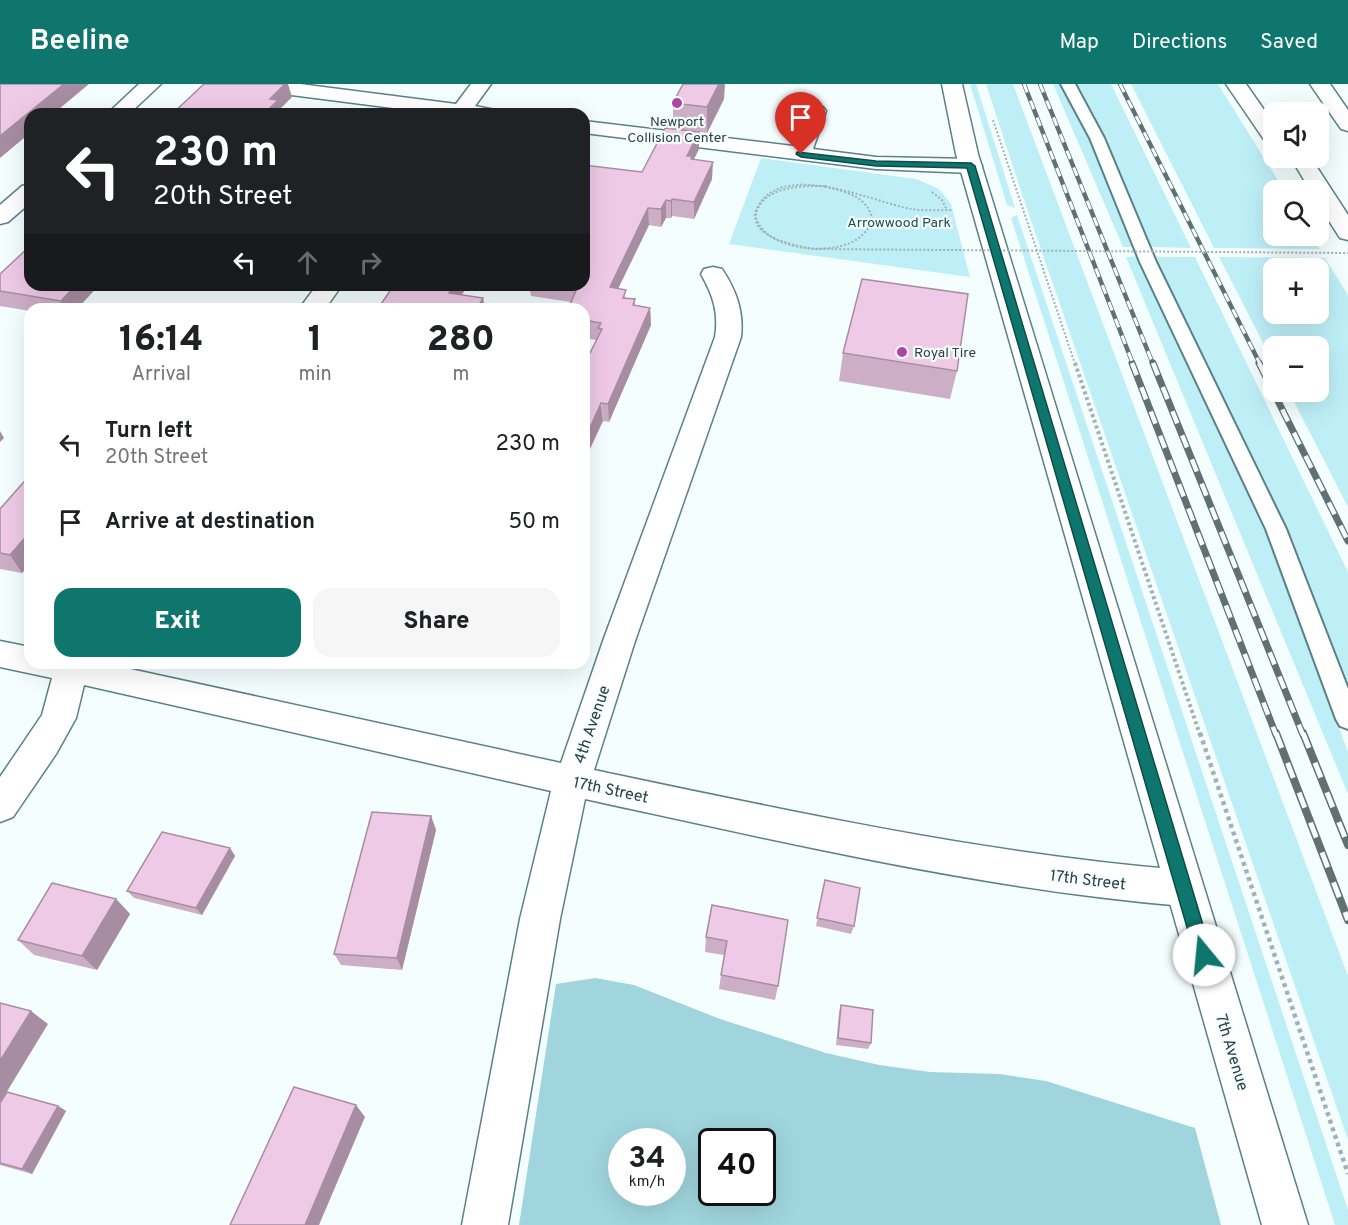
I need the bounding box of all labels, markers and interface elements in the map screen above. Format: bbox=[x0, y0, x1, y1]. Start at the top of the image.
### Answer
text: Beeline bbox=[30, 24, 130, 60]
text: Map bbox=[1059, 29, 1099, 56]
text: Directions bbox=[1132, 29, 1227, 56]
text: Saved bbox=[1260, 29, 1318, 56]
pin bbox=[775, 92, 826, 154]
marker: Newport Collision Center bbox=[670, 96, 684, 110]
icon: arrive bbox=[784, 101, 817, 134]
map controls bbox=[1263, 102, 1329, 402]
button: sound bbox=[1263, 102, 1329, 168]
place label: Newport Collision Center bbox=[627, 114, 727, 147]
text: 230 m bbox=[153, 128, 278, 181]
icon: left bbox=[54, 132, 132, 210]
text: 20th Street bbox=[153, 180, 292, 214]
button: search bbox=[1263, 180, 1329, 246]
park label: Arrowwood Park bbox=[847, 215, 951, 232]
icon: left bbox=[228, 246, 261, 279]
icon: ahead bbox=[291, 246, 324, 279]
icon: right bbox=[354, 246, 387, 279]
button: + bbox=[1263, 258, 1329, 324]
text: 16:14 bbox=[119, 318, 203, 364]
text: 1 bbox=[308, 318, 323, 364]
text: 280 bbox=[427, 318, 495, 364]
button: − bbox=[1263, 336, 1329, 402]
marker: Royal Tire bbox=[895, 345, 909, 359]
place label: Royal Tire bbox=[914, 345, 976, 362]
text: Arrival bbox=[131, 362, 191, 388]
text: min bbox=[299, 362, 332, 388]
text: m bbox=[452, 362, 469, 388]
text: Turn left bbox=[105, 418, 193, 445]
icon: left bbox=[54, 428, 87, 461]
text: 230 m bbox=[496, 431, 560, 458]
text: 20th Street bbox=[105, 445, 208, 471]
icon: arrive bbox=[54, 506, 87, 539]
text: Arrive at destination bbox=[105, 509, 315, 536]
text: 50 m bbox=[508, 509, 560, 536]
button: Exit bbox=[54, 588, 301, 657]
button: Share bbox=[313, 588, 560, 657]
street label: 4th Avenue bbox=[570, 683, 616, 766]
street label: 17th Street bbox=[571, 773, 650, 809]
street label: 17th Street bbox=[1049, 866, 1127, 896]
position arrow bbox=[1172, 923, 1236, 987]
street label: 7th Avenue bbox=[1210, 1012, 1252, 1093]
speed limit sign: 40 bbox=[698, 1128, 776, 1206]
text: 34 bbox=[628, 1141, 666, 1178]
text: km/h bbox=[629, 1173, 665, 1192]

